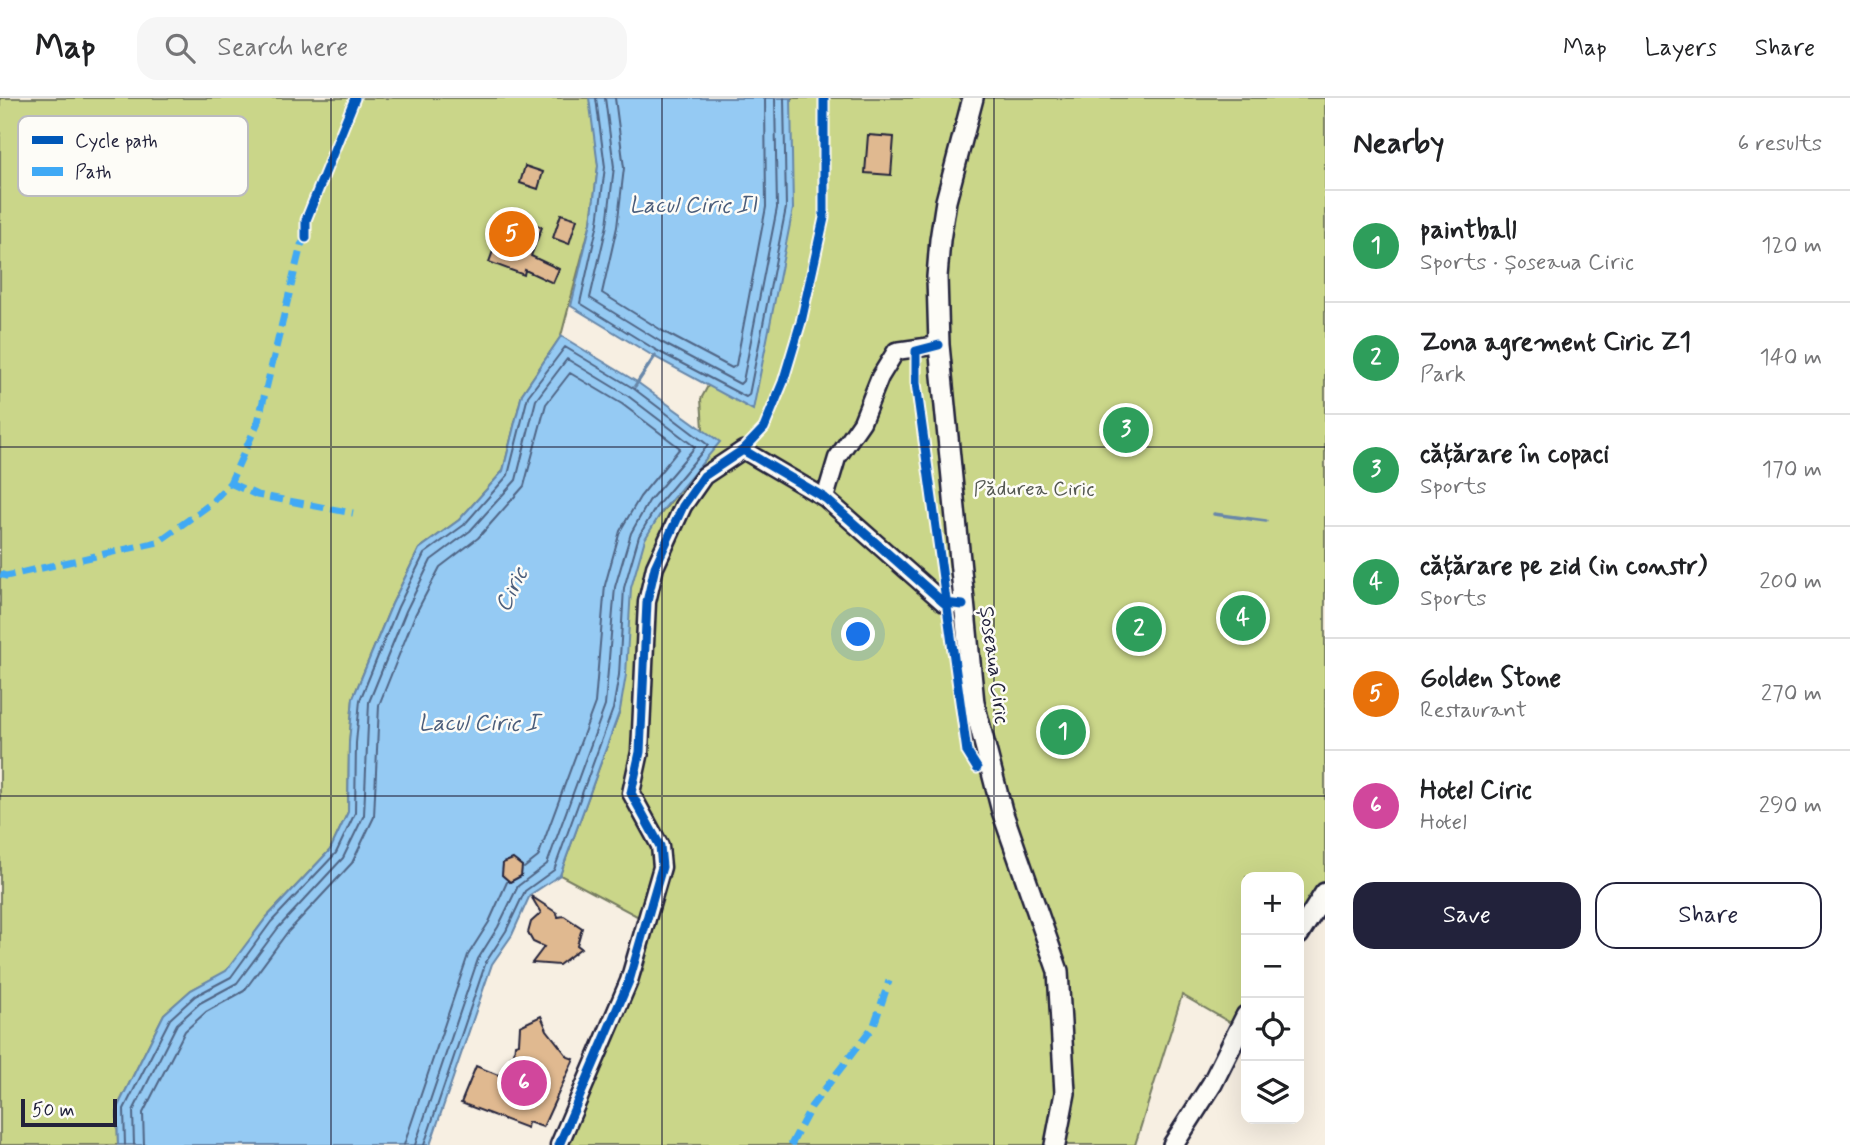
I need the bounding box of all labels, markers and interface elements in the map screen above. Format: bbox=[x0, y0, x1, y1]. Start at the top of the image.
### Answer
search box bbox=[137, 17, 627, 80]
text: Map bbox=[35, 26, 95, 70]
icon: search bbox=[161, 29, 199, 67]
text: Search here bbox=[217, 31, 348, 65]
text: Map bbox=[1563, 33, 1607, 64]
text: Layers bbox=[1645, 33, 1717, 64]
text: Share bbox=[1755, 33, 1815, 64]
legend bbox=[18, 116, 248, 196]
text: Nearby bbox=[1353, 124, 1444, 163]
text: Cycle path bbox=[75, 129, 158, 154]
text: 6 results bbox=[1738, 129, 1822, 159]
text: Path bbox=[75, 160, 112, 185]
water label: Lacul Ciric II bbox=[629, 191, 758, 221]
pin: 5 bbox=[489, 208, 535, 260]
text: paintball bbox=[1420, 214, 1517, 248]
text: 1 bbox=[1371, 231, 1381, 261]
text: 120 m bbox=[1761, 231, 1822, 261]
text: Sports · Șoseaua Ciric bbox=[1420, 248, 1634, 278]
text: Zona agrement Ciric Z1 bbox=[1420, 326, 1691, 360]
text: 2 bbox=[1370, 343, 1382, 373]
text: 140 m bbox=[1759, 343, 1822, 373]
text: Park bbox=[1420, 360, 1466, 390]
pin: 3 bbox=[1103, 404, 1149, 456]
text: cățărare în copaci bbox=[1420, 438, 1609, 472]
text: 3 bbox=[1371, 455, 1381, 485]
text: 170 m bbox=[1762, 455, 1822, 485]
text: Sports bbox=[1420, 472, 1487, 502]
park label: Pădurea Ciric bbox=[973, 475, 1095, 503]
text: cățărare pe zid (in constr) bbox=[1420, 550, 1707, 584]
water label: Ciric bbox=[489, 561, 536, 617]
text: 4 bbox=[1369, 567, 1383, 597]
text: 200 m bbox=[1759, 567, 1822, 597]
text: Sports bbox=[1420, 584, 1487, 614]
pin: 4 bbox=[1220, 592, 1266, 644]
pin: 2 bbox=[1116, 603, 1162, 655]
street label: Șoseaua Ciric bbox=[972, 604, 1016, 726]
your location bbox=[841, 617, 875, 651]
text: Golden Stone bbox=[1420, 662, 1561, 696]
text: 5 bbox=[1369, 679, 1383, 709]
text: 270 m bbox=[1761, 679, 1822, 709]
text: Restaurant bbox=[1420, 696, 1527, 726]
pin: 1 bbox=[1040, 706, 1086, 758]
water label: Lacul Ciric I bbox=[419, 709, 543, 739]
text: Hotel Ciric bbox=[1420, 774, 1532, 808]
text: 6 bbox=[1370, 791, 1382, 821]
text: 290 m bbox=[1759, 791, 1822, 821]
text: Hotel bbox=[1420, 808, 1467, 838]
map controls bbox=[1241, 872, 1304, 1124]
button: + bbox=[1241, 872, 1304, 935]
button: Save bbox=[1353, 882, 1581, 949]
button: Share bbox=[1595, 882, 1822, 949]
button: − bbox=[1241, 935, 1304, 998]
button: locate bbox=[1241, 998, 1304, 1061]
pin: 6 bbox=[501, 1057, 547, 1109]
button: layers bbox=[1241, 1061, 1304, 1124]
scale bar bbox=[21, 1096, 117, 1128]
text: 50 m bbox=[32, 1098, 75, 1123]

